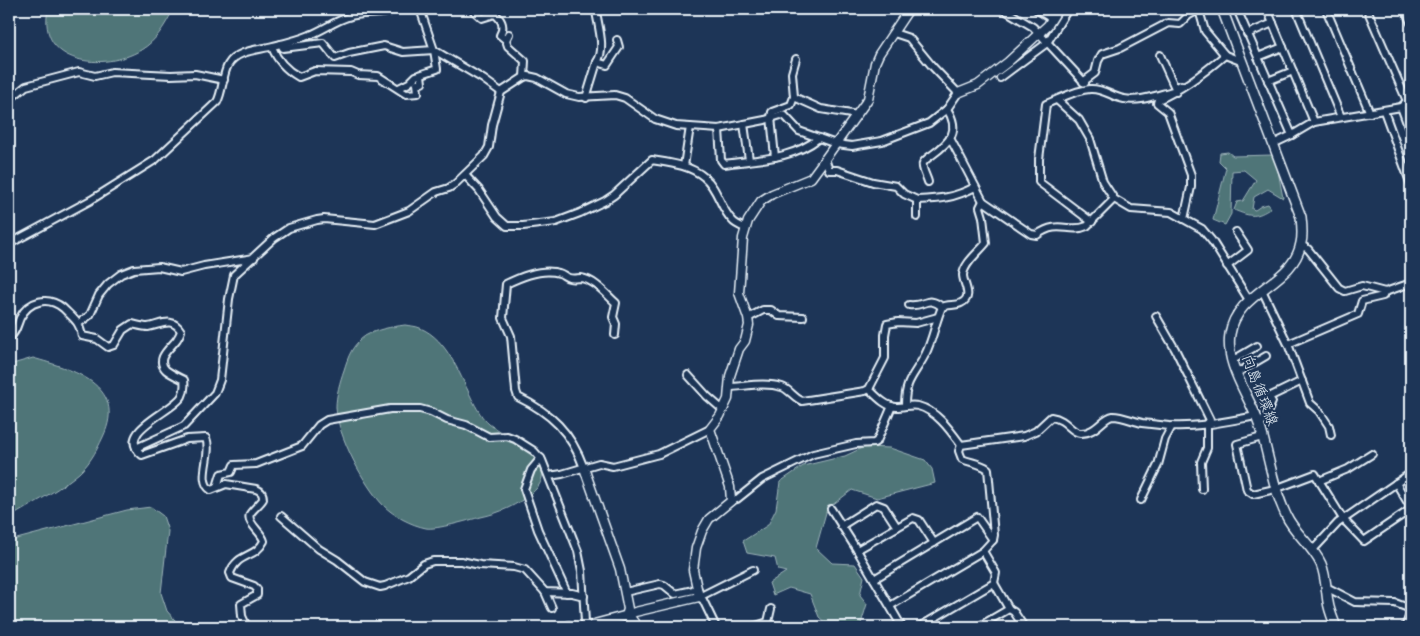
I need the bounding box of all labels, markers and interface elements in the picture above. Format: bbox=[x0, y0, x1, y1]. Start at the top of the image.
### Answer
street label: 向島循環線 bbox=[1236, 352, 1282, 429]

